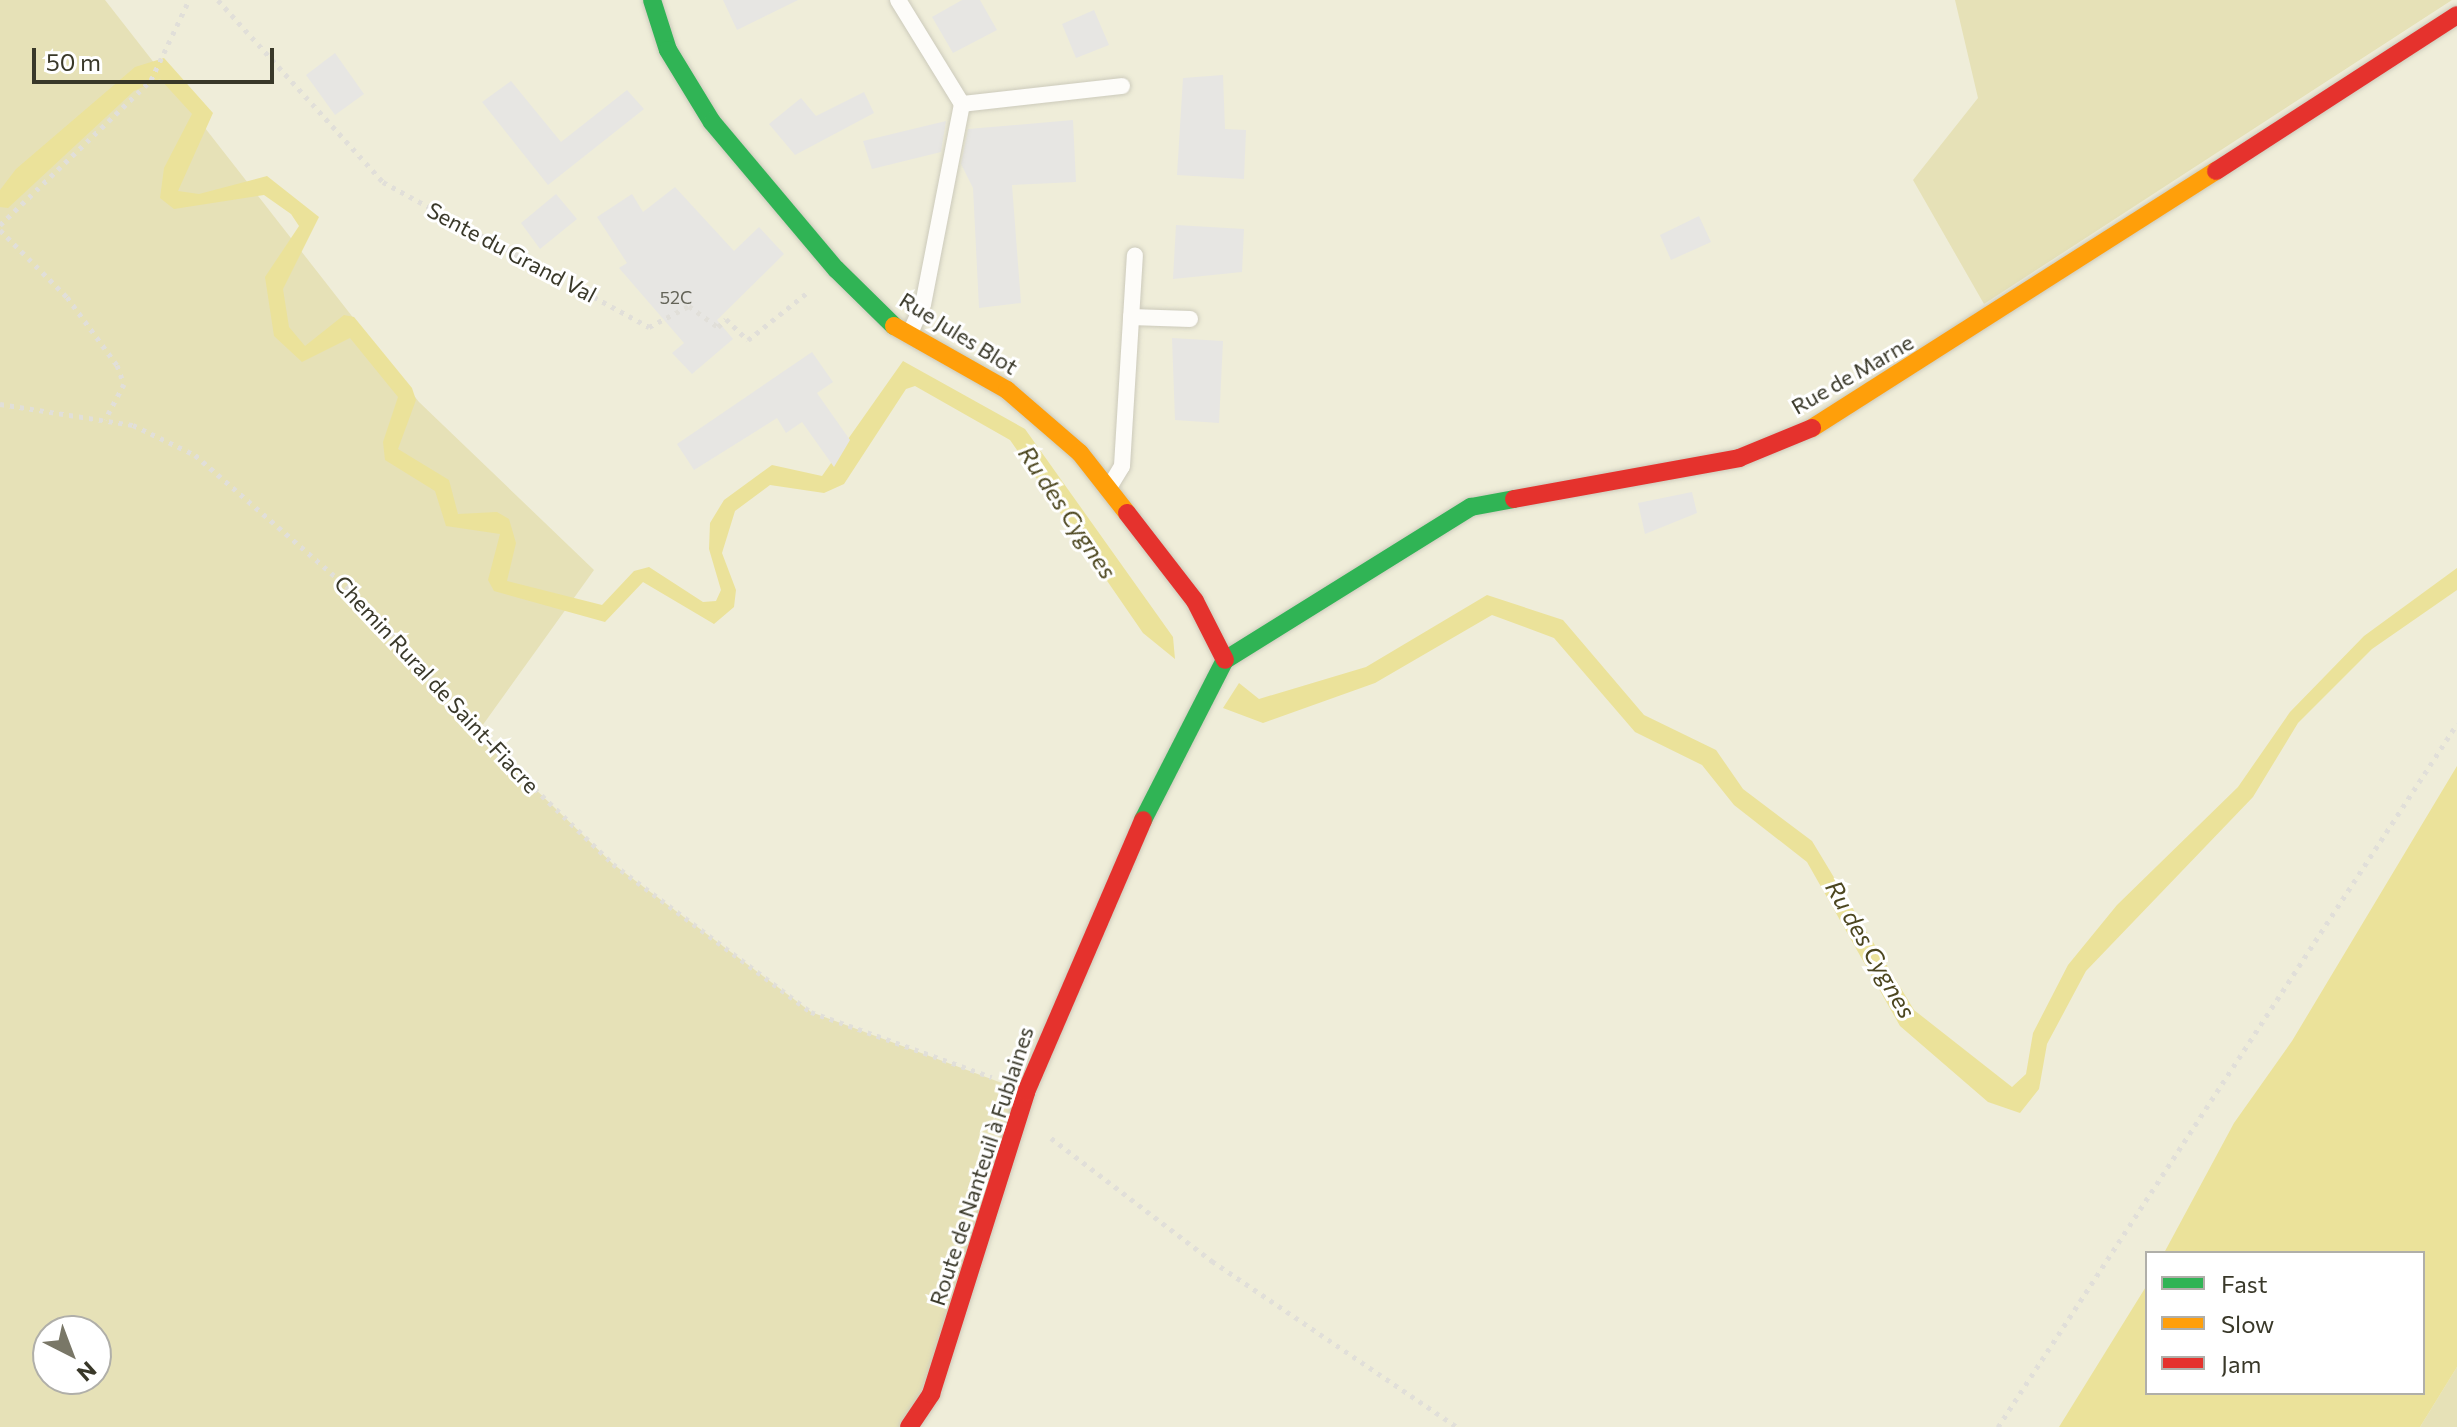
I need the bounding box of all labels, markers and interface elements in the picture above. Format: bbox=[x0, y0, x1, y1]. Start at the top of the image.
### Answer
scale bar bbox=[36, 32, 278, 82]
text: 50 m bbox=[46, 47, 101, 76]
street label: Sente du Grand Val bbox=[423, 196, 601, 308]
house number: 52C bbox=[660, 286, 692, 308]
street label: Rue Jules Blot bbox=[895, 286, 1023, 380]
street label: Rue de Marne bbox=[1786, 328, 1918, 420]
water label: Ru des Cygnes bbox=[1013, 440, 1123, 584]
street label: Chemin Rural de Saint-Fiacre bbox=[329, 570, 545, 798]
water label: Ru des Cygnes bbox=[1820, 875, 1922, 1023]
street label: Route de Nanteuil à Fublaines bbox=[923, 1023, 1039, 1309]
legend bbox=[2145, 1251, 2425, 1395]
text: Fast bbox=[2221, 1269, 2268, 1298]
text: Slow bbox=[2221, 1309, 2274, 1338]
north arrow bbox=[32, 1315, 112, 1395]
text: Jam bbox=[2221, 1349, 2261, 1378]
text: N bbox=[72, 1356, 102, 1387]

